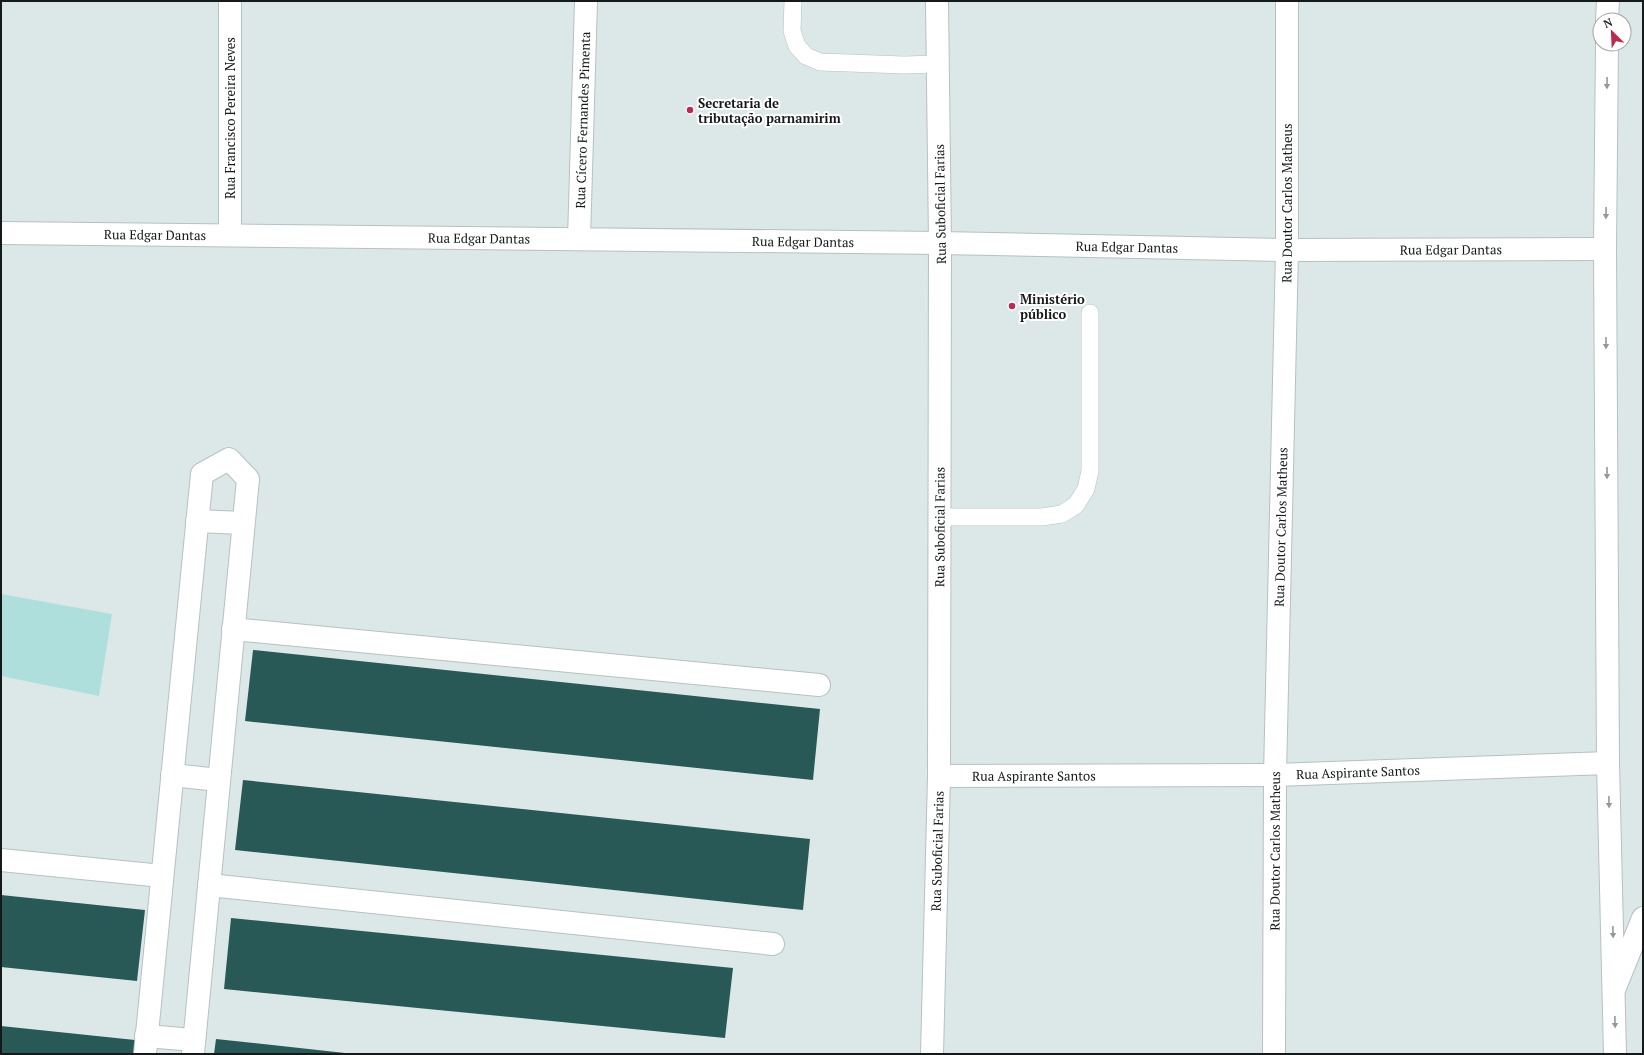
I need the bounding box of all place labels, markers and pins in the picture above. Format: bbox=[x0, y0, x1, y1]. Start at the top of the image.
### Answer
place label: Secretaria de tributação parnamirim bbox=[698, 94, 841, 127]
marker: Secretaria de tributação parnamirim bbox=[685, 105, 695, 115]
place label: Ministério público bbox=[1020, 290, 1085, 323]
marker: Ministério público bbox=[1007, 301, 1017, 311]

